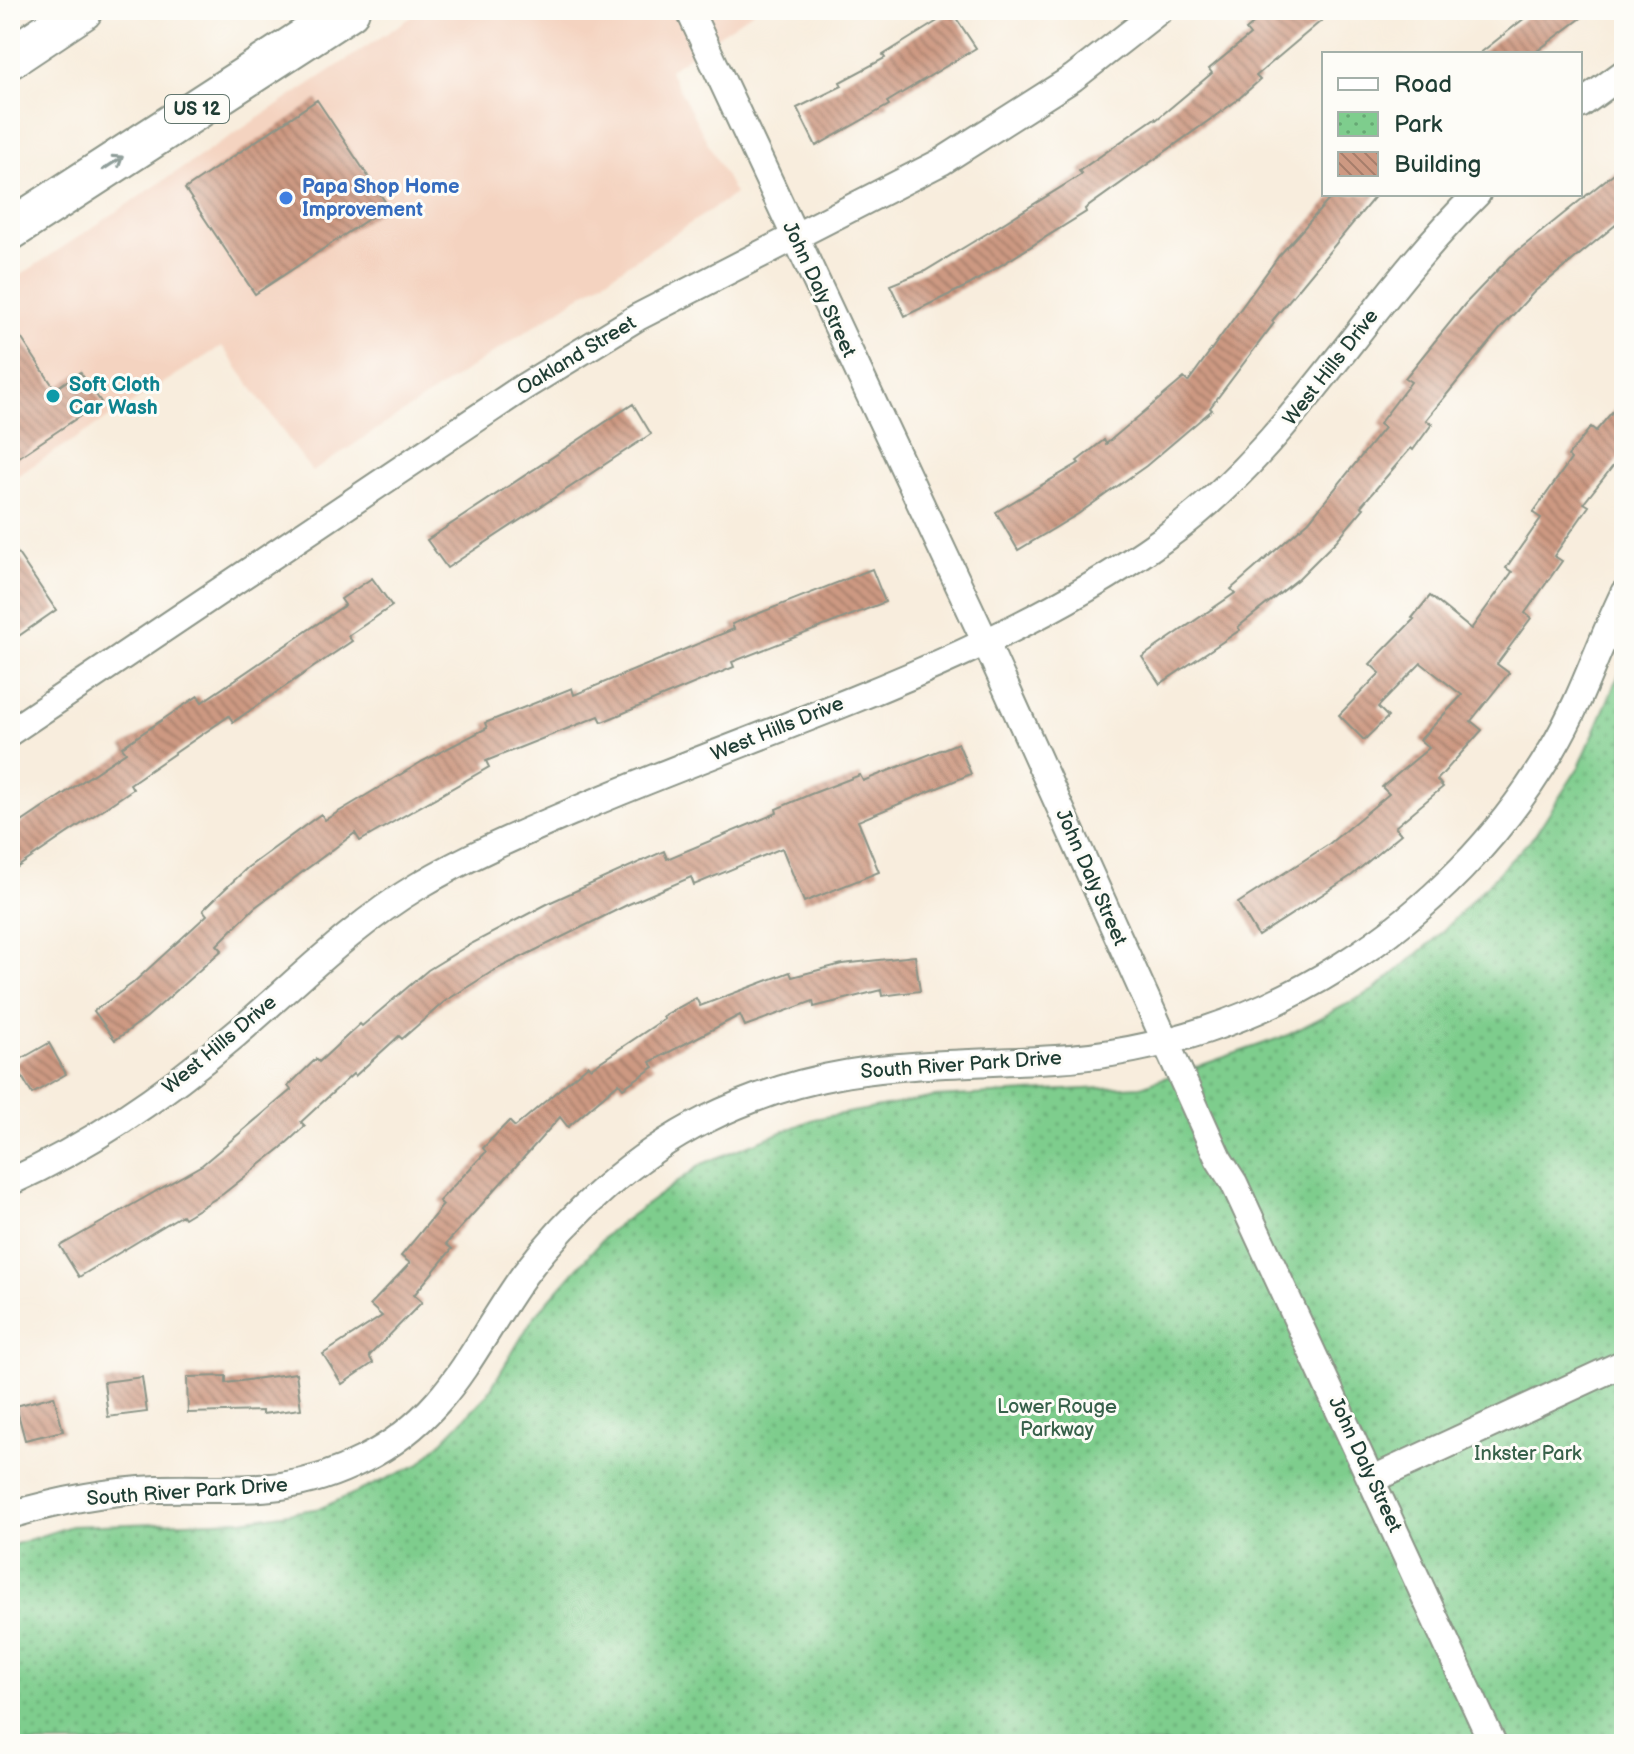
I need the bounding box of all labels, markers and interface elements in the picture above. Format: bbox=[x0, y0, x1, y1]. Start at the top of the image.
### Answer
legend bbox=[1322, 52, 1582, 196]
text: Road bbox=[1394, 70, 1452, 99]
road number: US 12 bbox=[165, 95, 229, 123]
text: Park bbox=[1394, 110, 1442, 139]
text: Building bbox=[1394, 150, 1481, 179]
one-way arrow bbox=[102, 155, 124, 171]
place label: Papa Shop Home Improvement bbox=[302, 175, 460, 222]
marker: Papa Shop Home Improvement bbox=[277, 189, 295, 207]
street label: John Daly Street bbox=[777, 218, 861, 361]
street label: West Hills Drive bbox=[1278, 305, 1384, 431]
street label: Oakland Street bbox=[513, 311, 640, 401]
place label: Soft Cloth Car Wash bbox=[69, 373, 160, 420]
marker: Soft Cloth Car Wash bbox=[44, 387, 62, 405]
street label: West Hills Drive bbox=[708, 691, 847, 766]
street label: John Daly Street bbox=[1050, 805, 1132, 949]
street label: West Hills Drive bbox=[158, 990, 281, 1099]
street label: South River Park Drive bbox=[860, 1046, 1063, 1084]
street label: John Daly Street bbox=[1323, 1393, 1407, 1536]
park label: Lower Rouge Parkway bbox=[997, 1395, 1117, 1442]
park label: Inkster Park bbox=[1474, 1442, 1582, 1466]
street label: South River Park Drive bbox=[86, 1473, 289, 1511]

